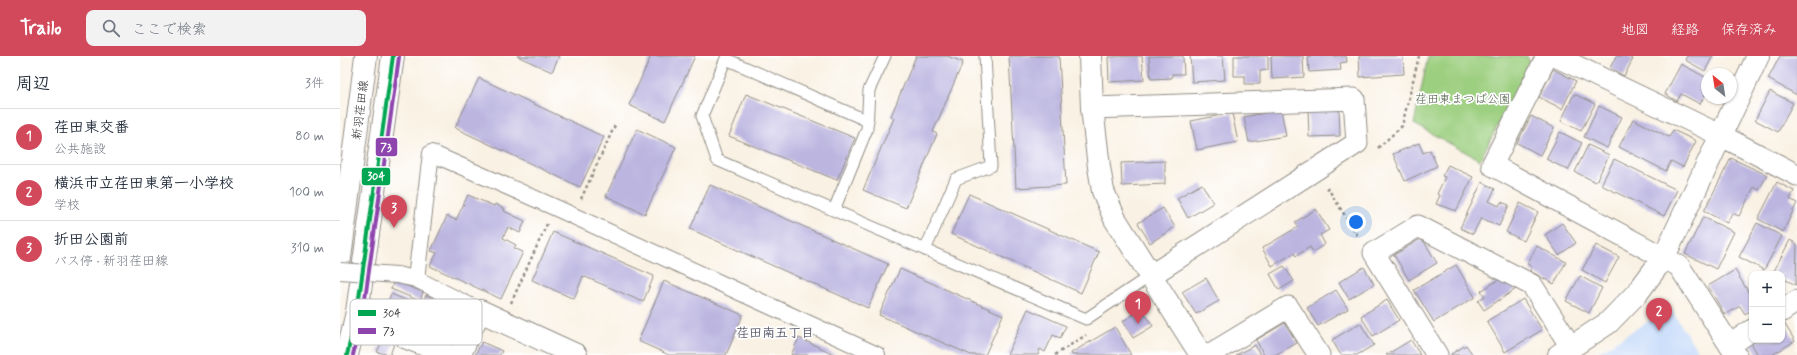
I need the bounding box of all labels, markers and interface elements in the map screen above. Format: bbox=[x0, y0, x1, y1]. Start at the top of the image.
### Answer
search box bbox=[86, 10, 366, 46]
text: Trailo bbox=[20, 16, 62, 41]
icon: search bbox=[100, 17, 122, 39]
text: ここで検索 bbox=[132, 20, 207, 40]
text: 地図 bbox=[1621, 21, 1649, 39]
text: 経路 bbox=[1671, 21, 1699, 39]
text: 保存済み bbox=[1721, 21, 1777, 39]
north arrow bbox=[1701, 68, 1737, 104]
text: 周辺 bbox=[16, 73, 50, 95]
text: 3件 bbox=[305, 75, 324, 92]
street label: 新羽荏田線 bbox=[349, 79, 373, 141]
park label: 荏田東まつば公園 bbox=[1415, 92, 1511, 108]
text: 荏田東交番 bbox=[54, 118, 129, 138]
text: 1 bbox=[26, 128, 32, 145]
text: 80 m bbox=[295, 128, 324, 145]
line badge: 73 bbox=[375, 137, 398, 157]
text: 公共施設 bbox=[54, 141, 106, 158]
text: 73 bbox=[380, 141, 392, 155]
line badge: 304 bbox=[361, 167, 391, 186]
text: 304 bbox=[367, 170, 385, 184]
text: 横浜市立荏田東第一小学校 bbox=[54, 174, 234, 194]
text: 2 bbox=[26, 184, 32, 201]
text: 100 m bbox=[289, 184, 324, 201]
pin: 3 bbox=[381, 195, 407, 228]
text: 学校 bbox=[54, 197, 80, 214]
your location bbox=[1346, 212, 1366, 232]
text: 折田公園前 bbox=[54, 230, 129, 250]
text: 3 bbox=[26, 240, 32, 257]
text: 310 m bbox=[291, 240, 324, 257]
text: バス停 · 新羽荏田線 bbox=[54, 253, 168, 270]
map controls bbox=[1749, 271, 1785, 343]
button: + bbox=[1749, 271, 1785, 307]
pin: 1 bbox=[1125, 291, 1151, 324]
pin: 2 bbox=[1646, 298, 1672, 331]
legend bbox=[350, 299, 482, 345]
text: 304 bbox=[383, 307, 401, 321]
button: − bbox=[1749, 307, 1785, 343]
text: 73 bbox=[383, 325, 395, 339]
district label: 荏田南五丁目 bbox=[736, 325, 814, 342]

